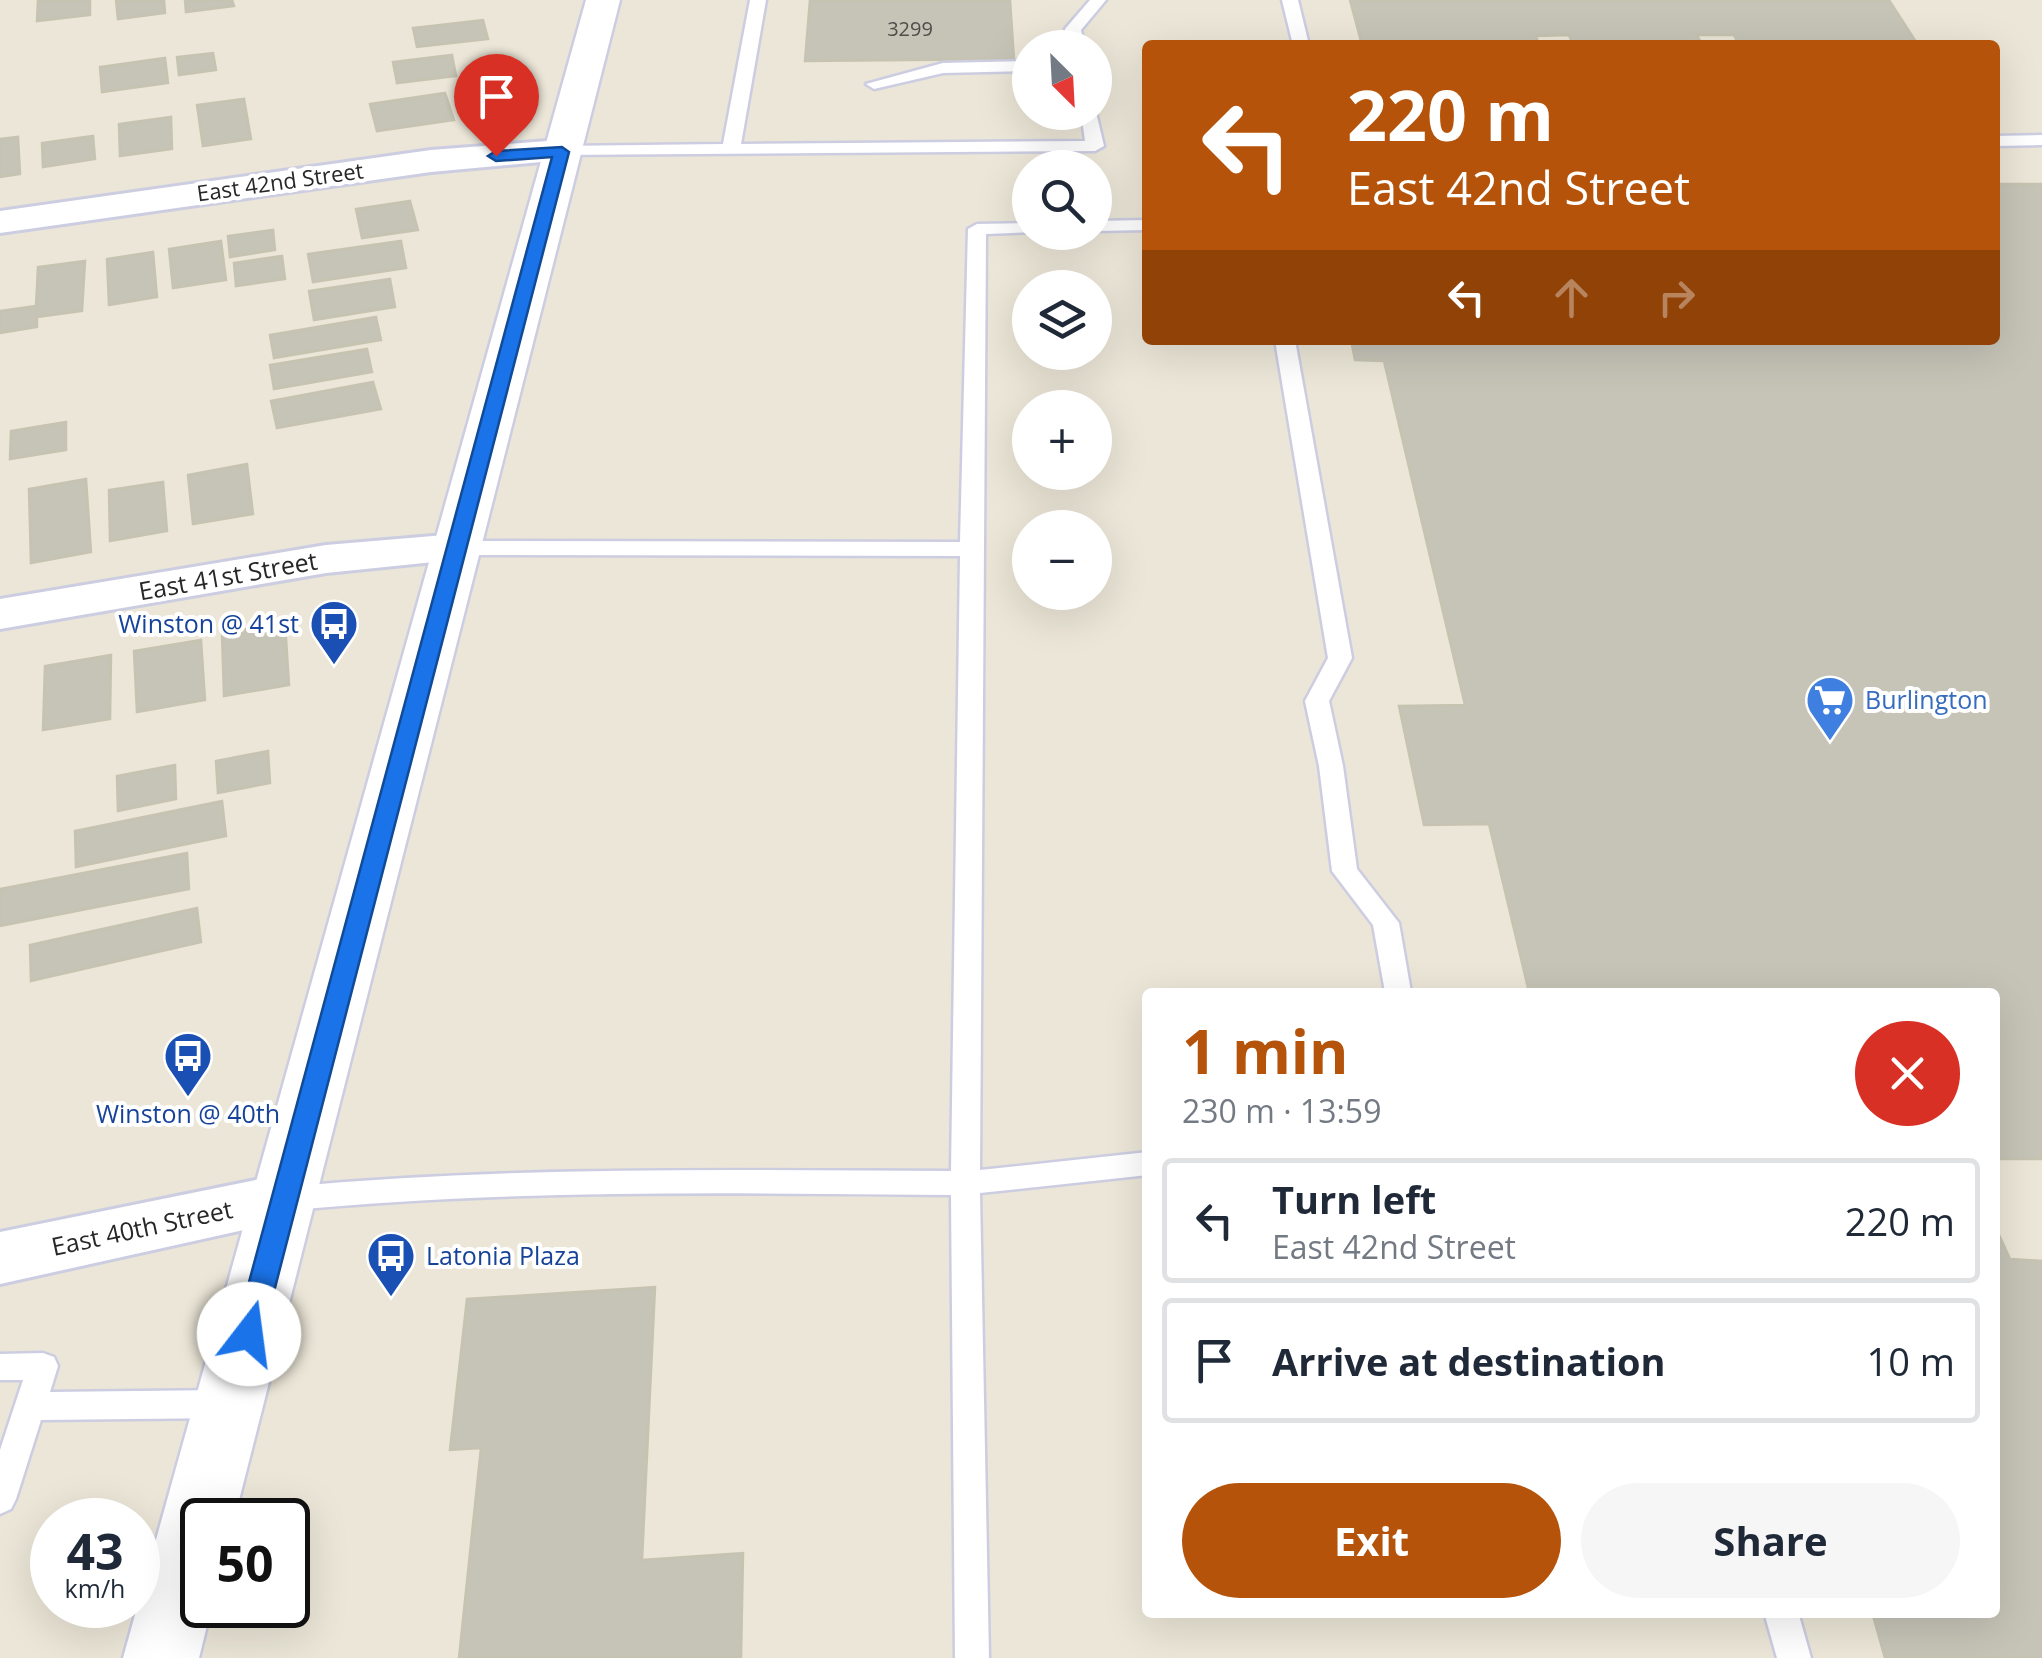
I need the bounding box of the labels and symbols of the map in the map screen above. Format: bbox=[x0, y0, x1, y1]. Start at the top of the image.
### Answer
house number: 3299 bbox=[887, 15, 933, 42]
north arrow bbox=[1012, 30, 1112, 130]
pin bbox=[454, 54, 539, 157]
street label: East 42nd Street bbox=[195, 154, 365, 208]
street label: East 41st Street bbox=[136, 543, 320, 607]
bus stop icon: Winston @ 41st bbox=[308, 598, 360, 666]
place label: Winston @ 41st bbox=[118, 606, 299, 640]
supermarket icon: Burlington bbox=[1804, 674, 1856, 742]
place label: Burlington bbox=[1865, 682, 1988, 716]
bus stop icon: Winston @ 40th bbox=[162, 1030, 214, 1098]
place label: Winston @ 40th bbox=[96, 1096, 280, 1130]
street label: East 40th Street bbox=[48, 1191, 236, 1263]
bus stop icon: Latonia Plaza bbox=[365, 1230, 417, 1298]
place label: Latonia Plaza bbox=[426, 1238, 580, 1272]
position arrow bbox=[197, 1282, 301, 1386]
speed limit sign: 50 bbox=[180, 1498, 310, 1628]

